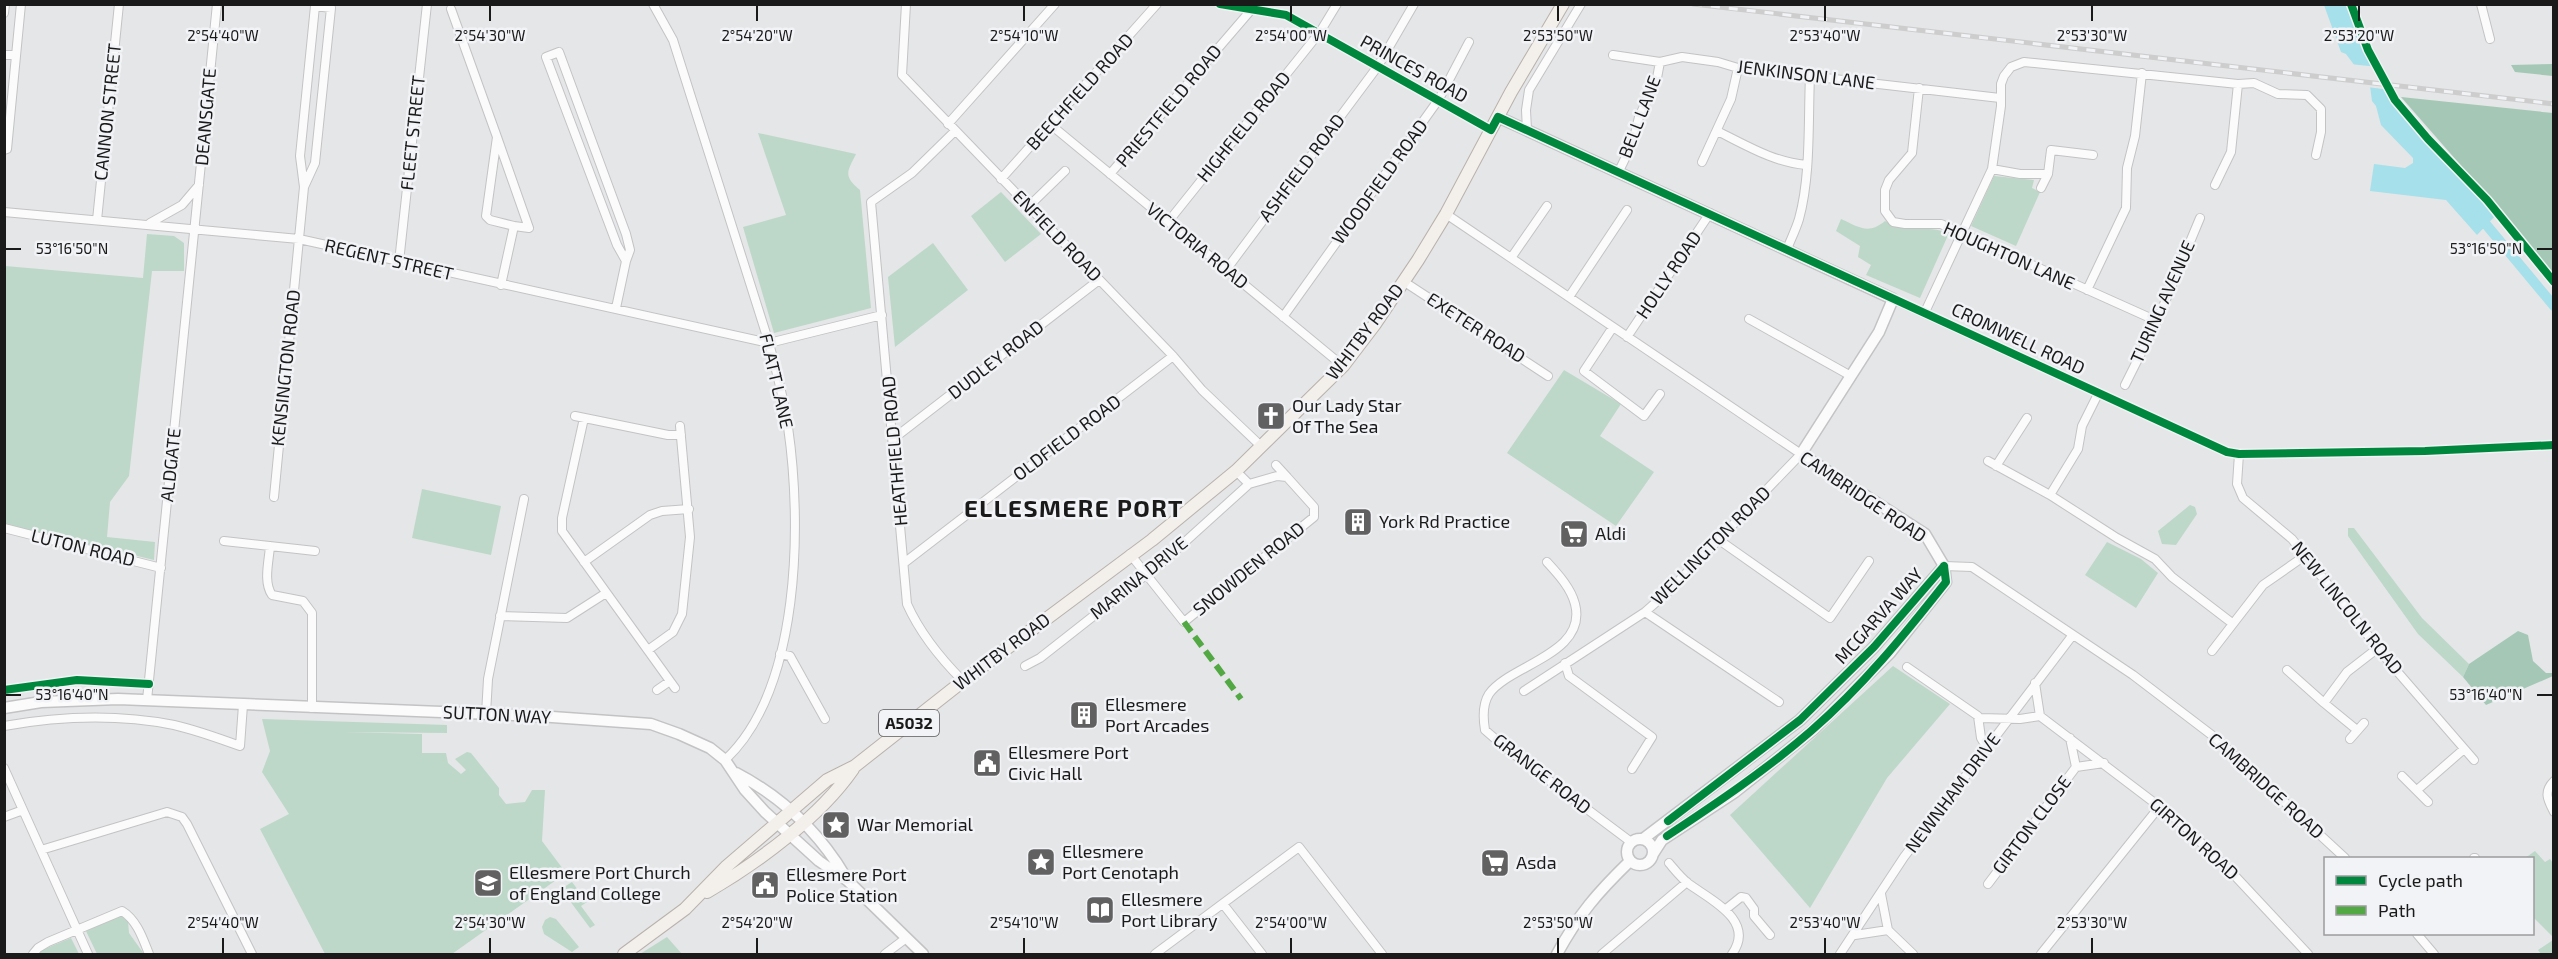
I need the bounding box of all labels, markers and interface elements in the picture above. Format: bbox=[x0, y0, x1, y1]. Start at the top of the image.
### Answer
text: 2°54'40"W bbox=[187, 26, 259, 44]
text: 2°54'30"W bbox=[454, 26, 526, 44]
text: 2°54'20"W bbox=[721, 26, 793, 44]
text: 2°54'10"W bbox=[990, 26, 1058, 44]
text: 2°54'00"W bbox=[1255, 26, 1327, 44]
text: 2°53'50"W bbox=[1523, 26, 1593, 44]
text: 2°53'40"W bbox=[1790, 26, 1860, 44]
text: 2°53'30"W bbox=[2057, 26, 2127, 44]
text: 2°53'20"W bbox=[2324, 26, 2394, 44]
street label: BEECHFIELD ROAD bbox=[1021, 28, 1137, 154]
street label: PRINCES ROAD bbox=[1357, 29, 1472, 107]
street label: PRIESTFIELD ROAD bbox=[1111, 40, 1226, 171]
street label: CANNON STREET bbox=[89, 42, 125, 182]
street label: JENKINSON LANE bbox=[1736, 55, 1876, 93]
street label: DEANSGATE bbox=[190, 67, 220, 167]
street label: HIGHFIELD ROAD bbox=[1192, 67, 1295, 186]
street label: BELL LANE bbox=[1613, 72, 1665, 161]
street label: FLEET STREET bbox=[395, 74, 429, 191]
street label: ASHFIELD ROAD bbox=[1254, 109, 1349, 226]
street label: WOODFIELD ROAD bbox=[1326, 115, 1432, 248]
street label: ENFIELD ROAD bbox=[1009, 185, 1107, 286]
street label: VICTORIA ROAD bbox=[1142, 197, 1253, 293]
street label: HOUGHTON LANE bbox=[1940, 216, 2079, 294]
street label: HOLLY ROAD bbox=[1631, 226, 1705, 322]
street label: REGENT STREET bbox=[323, 234, 456, 285]
street label: TURING AVENUE bbox=[2125, 237, 2199, 366]
text: 53°16'50"N bbox=[36, 239, 108, 257]
text: 53°16'50"N bbox=[2450, 239, 2522, 257]
street label: WHITBY ROAD bbox=[1321, 279, 1408, 384]
street label: EXETER ROAD bbox=[1423, 287, 1530, 367]
street label: KENSINGTON ROAD bbox=[266, 289, 304, 447]
street label: CROMWELL ROAD bbox=[1948, 298, 2089, 379]
street label: DUDLEY ROAD bbox=[943, 315, 1048, 403]
street label: FLATT LANE bbox=[755, 331, 799, 430]
street label: HEATHFIELD ROAD bbox=[876, 375, 912, 527]
street label: OLDFIELD ROAD bbox=[1008, 390, 1125, 485]
place label: Our Lady Star Of The Sea bbox=[1292, 394, 1402, 437]
church icon: Our Lady Star Of The Sea bbox=[1255, 400, 1287, 432]
street label: ALDGATE bbox=[155, 427, 185, 503]
street label: CAMBRIDGE ROAD bbox=[1796, 446, 1931, 547]
street label: WELLINGTON ROAD bbox=[1646, 481, 1774, 609]
district label: ELLESMERE PORT bbox=[964, 493, 1184, 522]
building icon: York Rd Practice bbox=[1342, 506, 1374, 538]
place label: York Rd Practice bbox=[1379, 510, 1510, 532]
street label: SNOWDEN ROAD bbox=[1188, 517, 1308, 620]
supermarket icon: Aldi bbox=[1558, 518, 1590, 550]
place label: Aldi bbox=[1595, 522, 1626, 544]
street label: LUTON ROAD bbox=[29, 524, 137, 571]
street label: MARINA DRIVE bbox=[1085, 531, 1192, 623]
street label: NEW LINCOLN ROAD bbox=[2287, 537, 2408, 678]
street label: MCGARVA WAY bbox=[1829, 562, 1928, 668]
street label: WHITBY ROAD bbox=[949, 608, 1054, 695]
text: 53°16'40"N bbox=[35, 685, 109, 703]
text: 53°16'40"N bbox=[2449, 685, 2523, 703]
place label: Ellesmere Port Arcades bbox=[1105, 693, 1209, 736]
building icon: Ellesmere Port Arcades bbox=[1068, 699, 1100, 731]
street label: SUTTON WAY bbox=[442, 700, 552, 728]
road number: A5032 bbox=[879, 710, 939, 736]
street label: GRANGE ROAD bbox=[1489, 728, 1596, 818]
street label: NEWNHAM DRIVE bbox=[1900, 728, 2004, 857]
street label: CAMBRIDGE ROAD bbox=[2204, 728, 2329, 843]
place label: Ellesmere Port Civic Hall bbox=[1008, 741, 1129, 784]
public building icon: Ellesmere Port Civic Hall bbox=[971, 747, 1003, 779]
street label: GIRTON CLOSE bbox=[1987, 771, 2075, 878]
street label: GIRTON ROAD bbox=[2146, 793, 2244, 884]
place icon: War Memorial bbox=[820, 809, 852, 841]
place label: War Memorial bbox=[857, 813, 974, 835]
place label: Ellesmere Port Cenotaph bbox=[1062, 840, 1179, 883]
place icon: Ellesmere Port Cenotaph bbox=[1025, 846, 1057, 878]
supermarket icon: Asda bbox=[1479, 847, 1511, 879]
place label: Asda bbox=[1516, 851, 1557, 873]
legend bbox=[2324, 857, 2534, 935]
place label: Ellesmere Port Church of England College bbox=[509, 861, 691, 904]
place label: Ellesmere Port Police Station bbox=[786, 863, 907, 906]
school or university icon: Ellesmere Port Church of England College bbox=[472, 867, 504, 899]
public building icon: Ellesmere Port Police Station bbox=[749, 869, 781, 901]
text: Cycle path bbox=[2378, 869, 2463, 891]
place label: Ellesmere Port Library bbox=[1121, 888, 1218, 931]
library icon: Ellesmere Port Library bbox=[1084, 894, 1116, 926]
text: Path bbox=[2378, 899, 2416, 921]
text: 2°54'40"W bbox=[187, 913, 259, 931]
text: 2°54'30"W bbox=[454, 913, 526, 931]
text: 2°54'20"W bbox=[721, 913, 793, 931]
text: 2°54'10"W bbox=[990, 913, 1058, 931]
text: 2°54'00"W bbox=[1255, 913, 1327, 931]
text: 2°53'50"W bbox=[1523, 913, 1593, 931]
text: 2°53'40"W bbox=[1790, 913, 1860, 931]
text: 2°53'30"W bbox=[2057, 913, 2127, 931]

